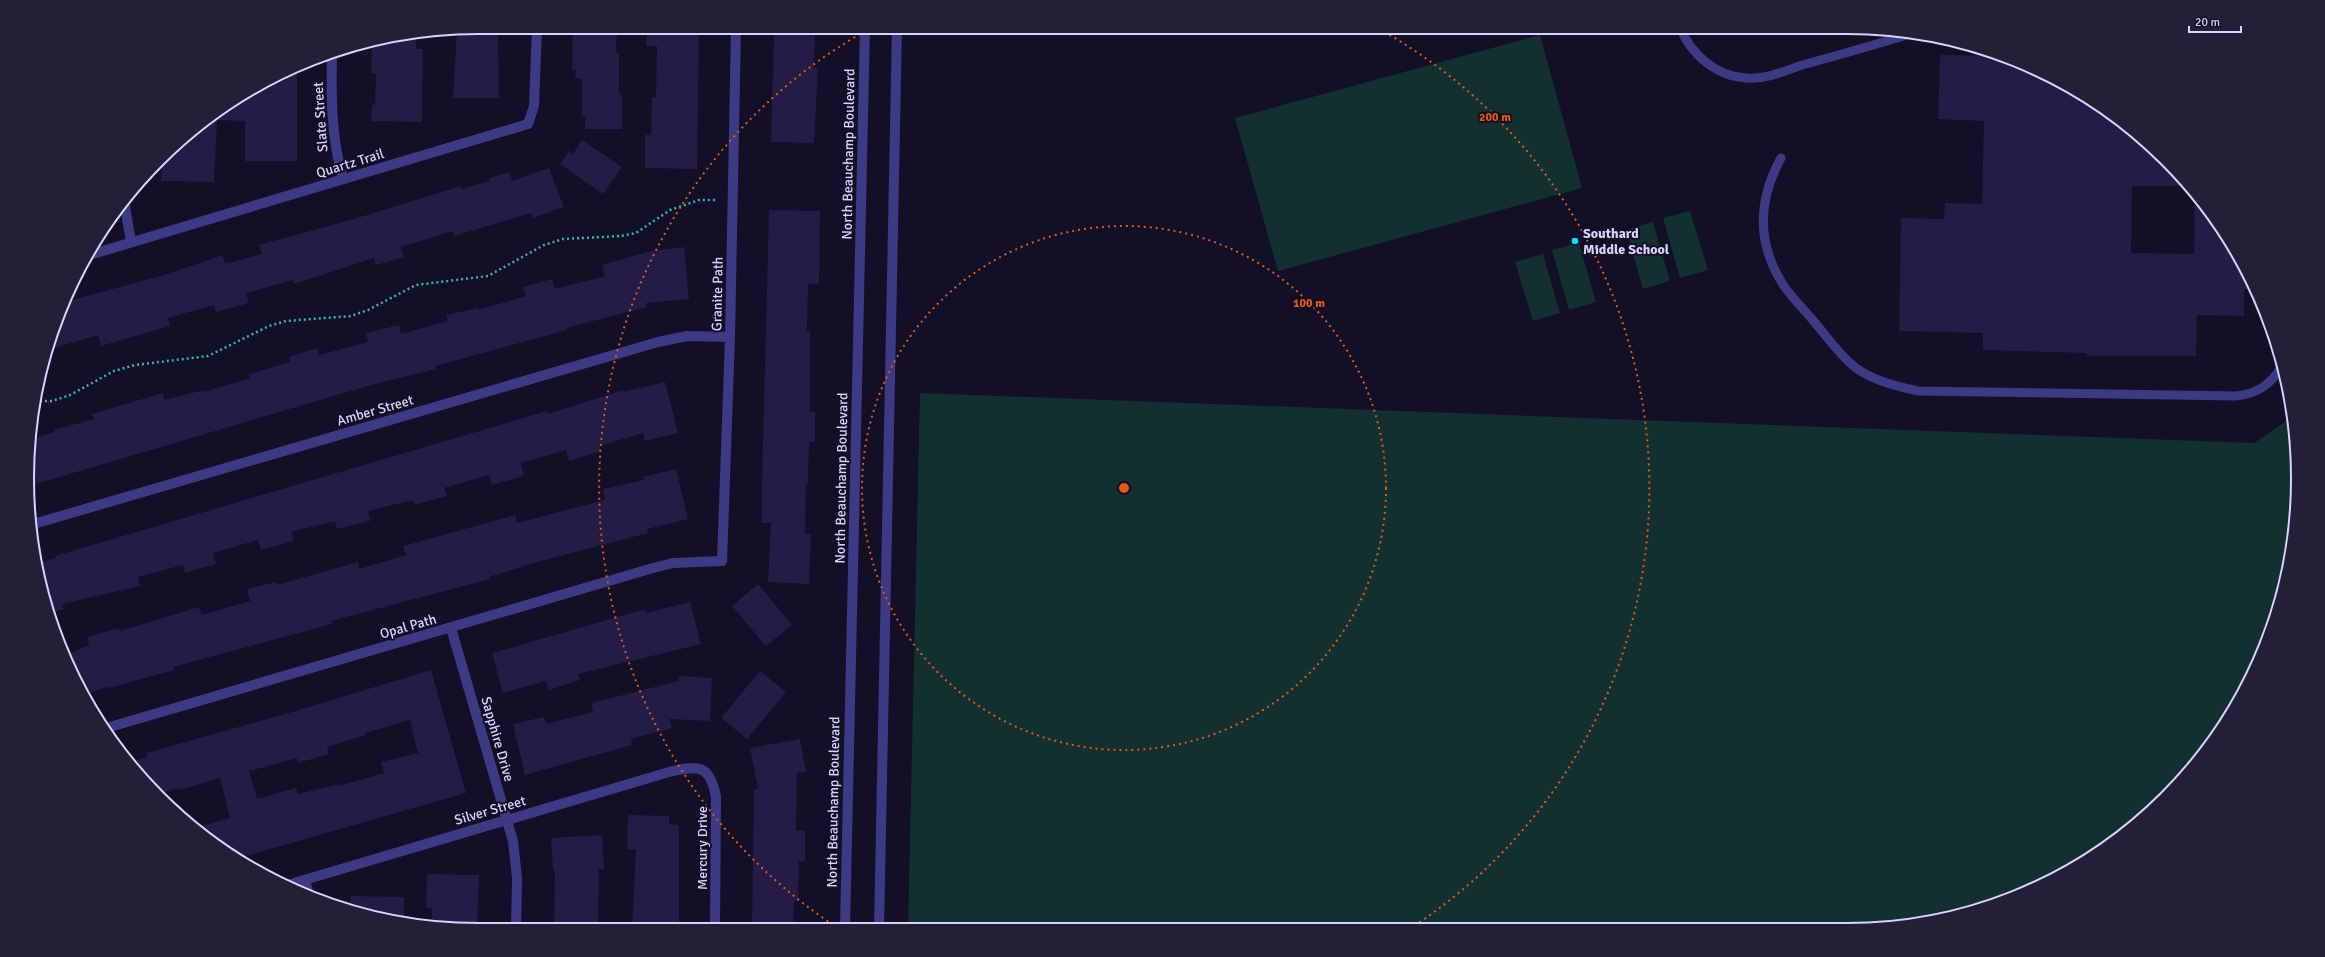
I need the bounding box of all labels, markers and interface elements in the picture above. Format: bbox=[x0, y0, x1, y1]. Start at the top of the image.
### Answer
scale bar bbox=[2189, 8, 2241, 34]
text: 20 m bbox=[2195, 15, 2220, 30]
street label: North Beauchamp Boulevard bbox=[839, 68, 858, 240]
street label: Slate Street bbox=[310, 81, 331, 153]
text: 200 m bbox=[1479, 110, 1511, 125]
street label: Quartz Trail bbox=[314, 145, 386, 182]
place label: Southard Middle School bbox=[1583, 225, 1670, 258]
marker: Southard Middle School bbox=[1570, 236, 1580, 246]
street label: Granite Path bbox=[708, 257, 727, 331]
text: 100 m bbox=[1293, 296, 1325, 311]
street label: Amber Street bbox=[335, 391, 415, 430]
street label: North Beauchamp Boulevard bbox=[832, 392, 851, 564]
centre of rings bbox=[1117, 481, 1131, 495]
street label: Opal Path bbox=[378, 610, 438, 643]
street label: Sapphire Drive bbox=[477, 695, 518, 783]
street label: North Beauchamp Boulevard bbox=[824, 716, 843, 888]
street label: Silver Street bbox=[452, 792, 528, 829]
street label: Mercury Drive bbox=[694, 806, 711, 890]

